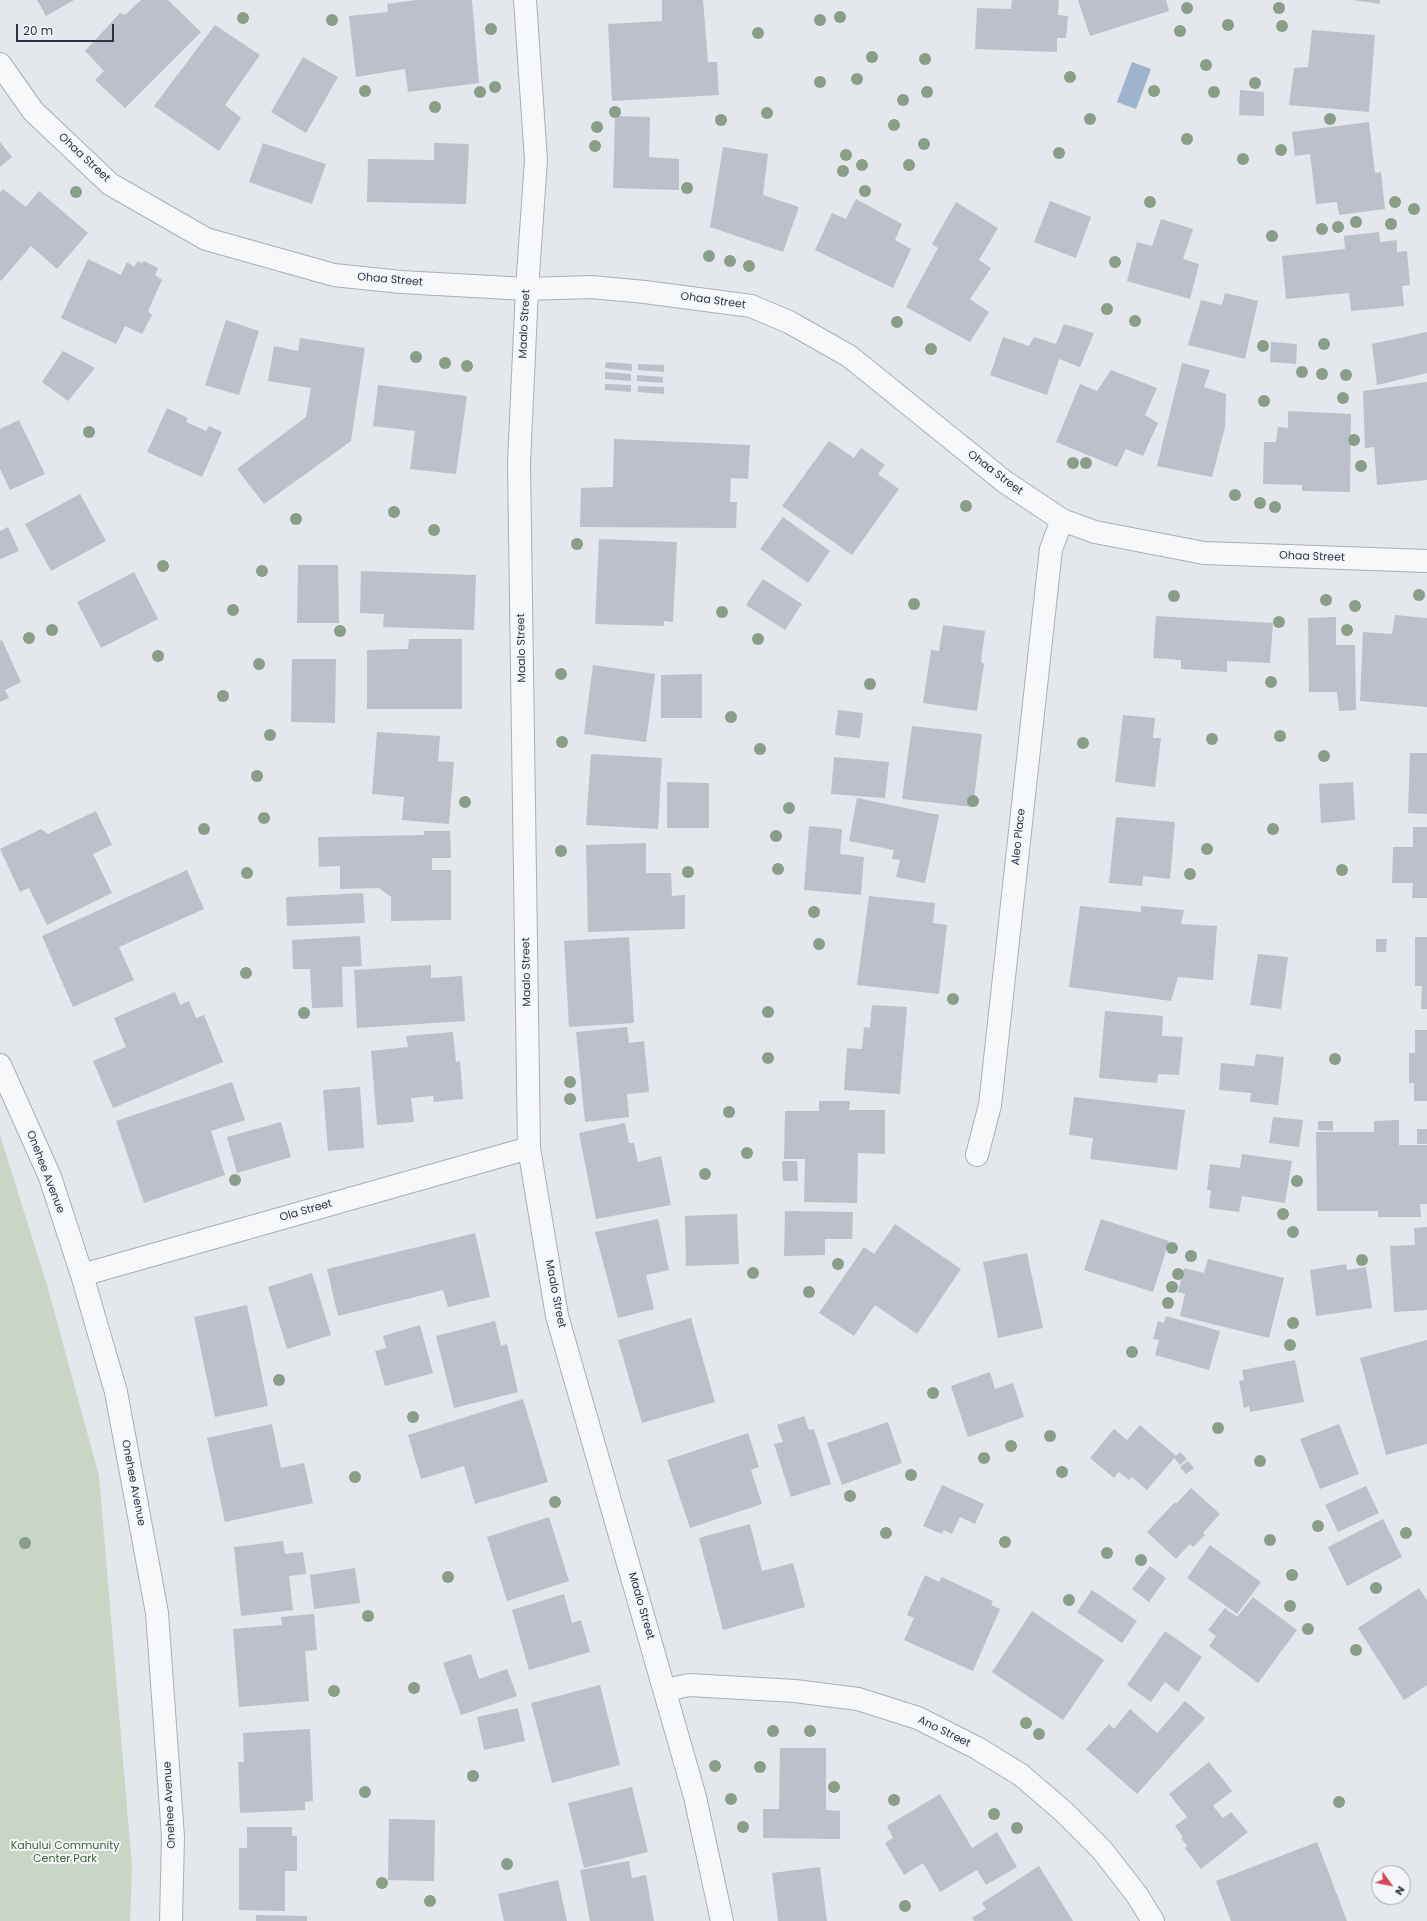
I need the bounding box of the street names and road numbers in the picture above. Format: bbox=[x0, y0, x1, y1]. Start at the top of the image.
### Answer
street label: Ohaa Street bbox=[55, 131, 113, 185]
street label: Ohaa Street bbox=[357, 271, 423, 289]
street label: Maalo Street bbox=[517, 289, 533, 359]
street label: Ohaa Street bbox=[680, 290, 746, 312]
street label: Ohaa Street bbox=[965, 448, 1025, 498]
street label: Ohaa Street bbox=[1279, 549, 1345, 565]
street label: Maalo Street bbox=[515, 613, 529, 683]
street label: Aleo Place bbox=[1009, 808, 1029, 866]
street label: Maalo Street bbox=[520, 937, 534, 1007]
street label: Onehee Avenue bbox=[23, 1129, 67, 1215]
street label: Ola Street bbox=[278, 1197, 334, 1225]
street label: Maalo Street bbox=[542, 1259, 568, 1329]
street label: Onehee Avenue bbox=[118, 1439, 148, 1527]
street label: Maalo Street bbox=[625, 1571, 657, 1641]
street label: Ano Street bbox=[916, 1714, 972, 1750]
street label: Onehee Avenue bbox=[161, 1761, 179, 1849]

